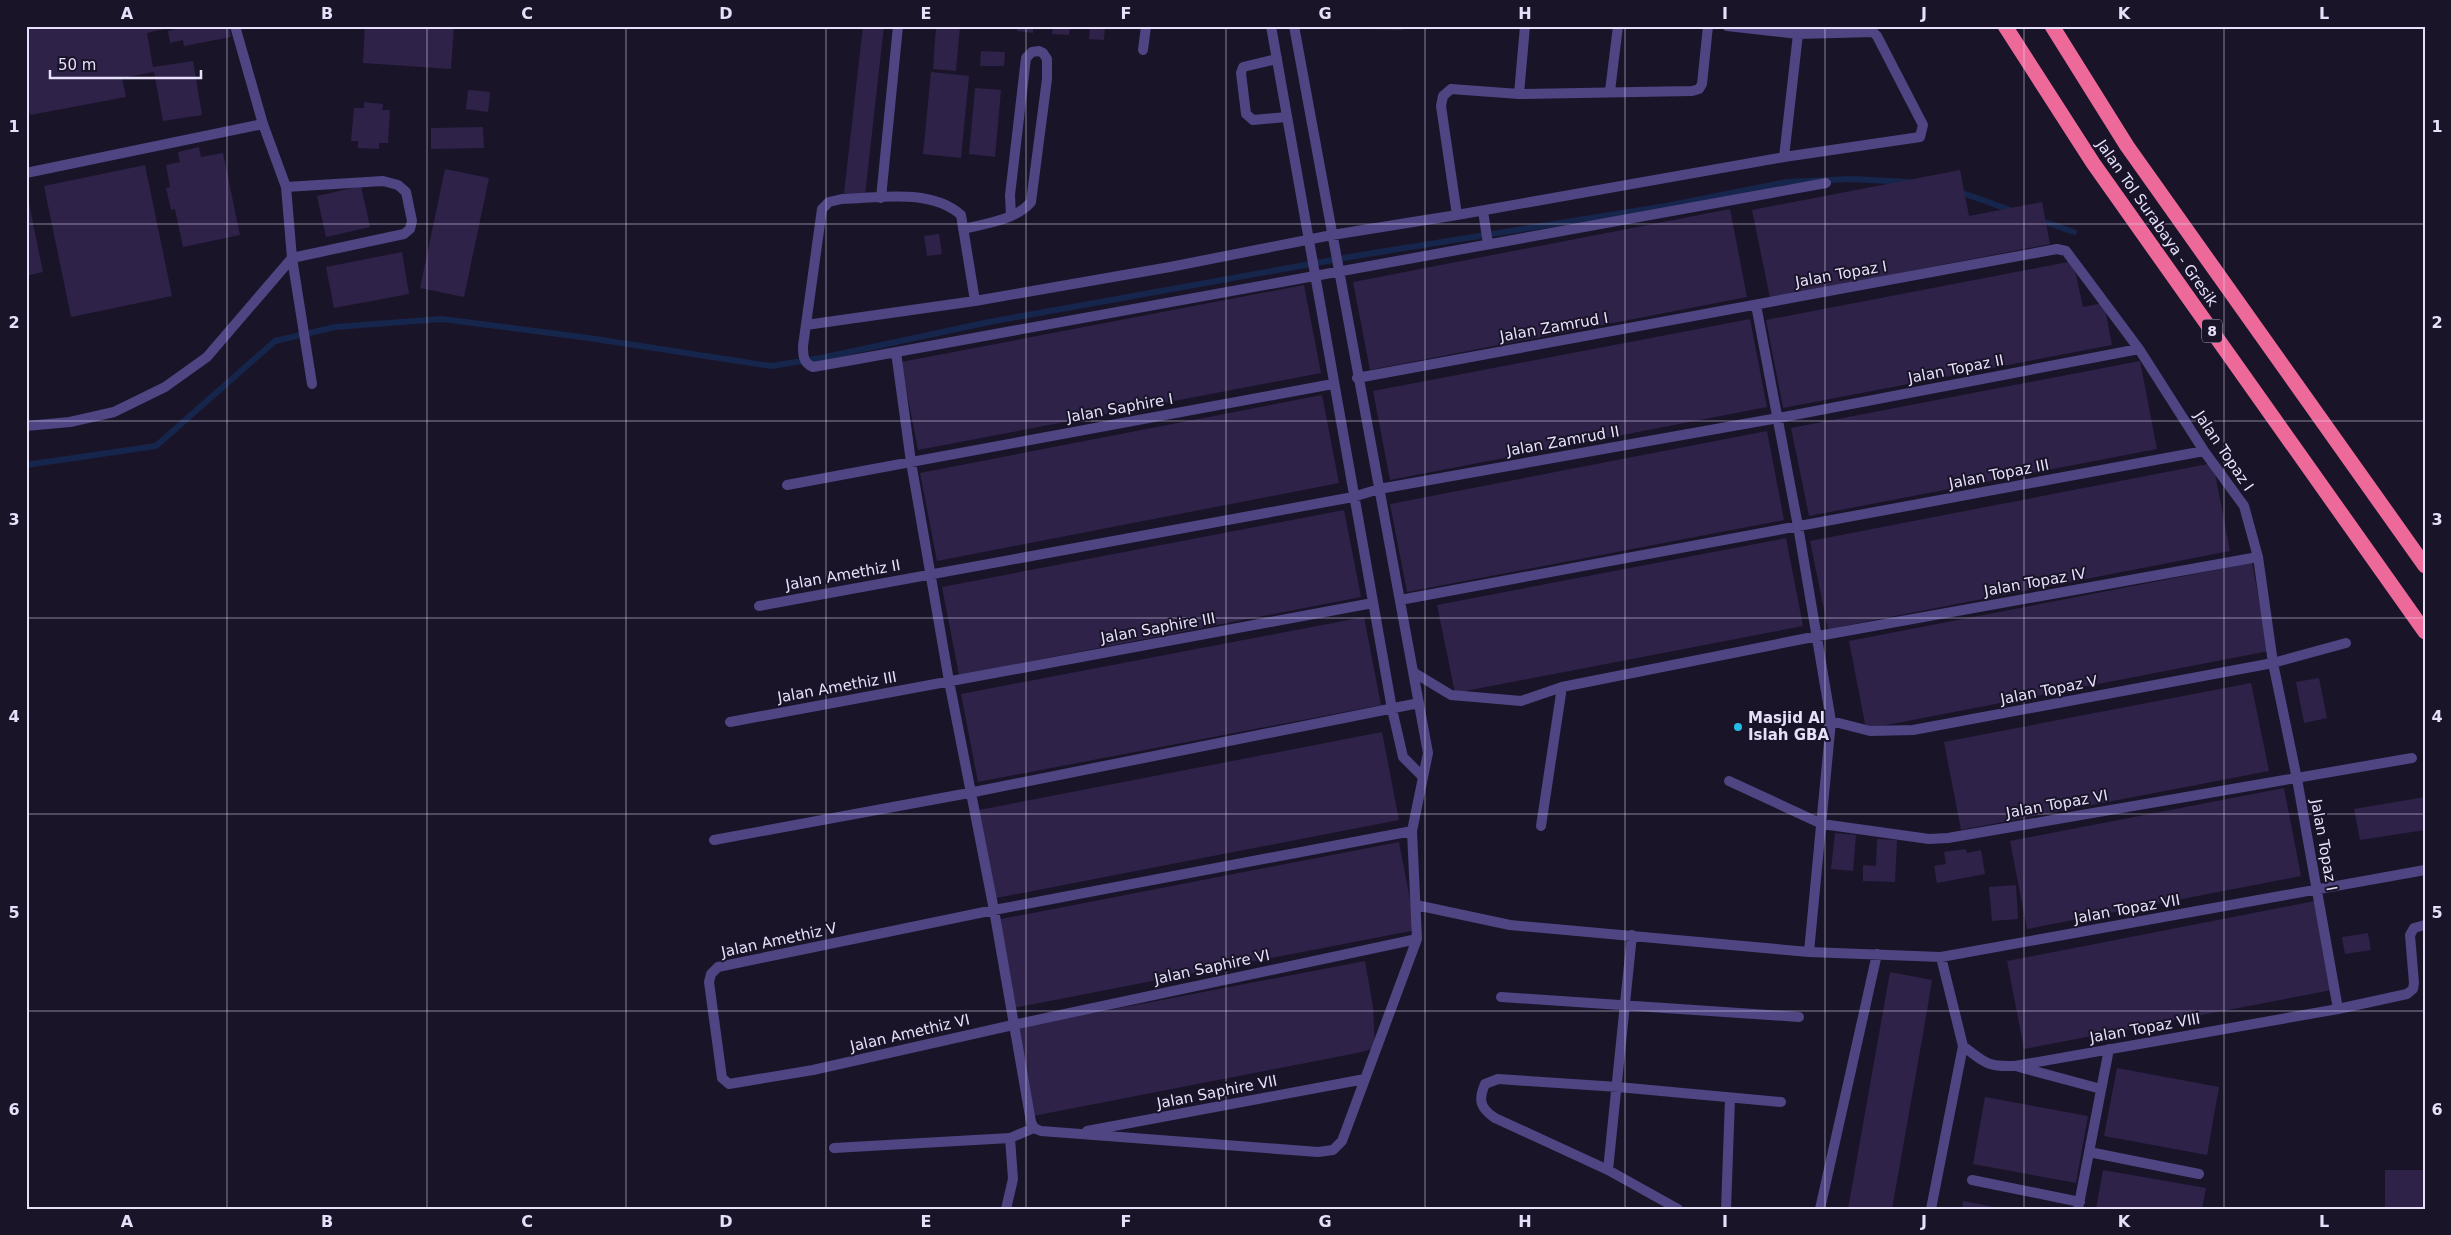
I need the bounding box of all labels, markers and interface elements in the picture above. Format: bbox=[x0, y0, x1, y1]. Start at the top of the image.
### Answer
text: A bbox=[121, 4, 134, 23]
text: B bbox=[321, 4, 333, 23]
text: C bbox=[521, 4, 533, 23]
text: D bbox=[719, 4, 733, 23]
text: E bbox=[921, 4, 931, 23]
text: F bbox=[1121, 4, 1131, 23]
text: G bbox=[1318, 4, 1332, 23]
text: H bbox=[1518, 4, 1532, 23]
text: I bbox=[1722, 4, 1728, 23]
text: J bbox=[1920, 4, 1927, 23]
text: K bbox=[2118, 4, 2131, 23]
text: L bbox=[2319, 4, 2329, 23]
scale bar bbox=[50, 48, 201, 80]
text: 50 m bbox=[58, 56, 96, 74]
text: 1 bbox=[8, 117, 20, 136]
text: 1 bbox=[2431, 117, 2443, 136]
street label: Jalan Tol Surabaya - Gresik bbox=[2092, 135, 2222, 310]
street label: Jalan Topaz I bbox=[1793, 257, 1888, 291]
street label: Jalan Zamrud I bbox=[1497, 309, 1610, 346]
text: 2 bbox=[8, 313, 20, 332]
text: 2 bbox=[2431, 313, 2443, 332]
road number: 8 bbox=[2202, 320, 2222, 342]
street label: Jalan Topaz II bbox=[1906, 351, 2005, 387]
street label: Jalan Saphire I bbox=[1065, 390, 1174, 426]
street label: Jalan Topaz I bbox=[2190, 407, 2257, 495]
street label: Jalan Zamrud II bbox=[1504, 422, 1621, 460]
street label: Jalan Topaz III bbox=[1946, 455, 2051, 493]
text: 3 bbox=[8, 510, 20, 529]
text: 3 bbox=[2431, 510, 2443, 529]
street label: Jalan Amethiz II bbox=[783, 556, 902, 594]
street label: Jalan Topaz IV bbox=[1982, 564, 2088, 600]
street label: Jalan Saphire III bbox=[1098, 609, 1217, 647]
street label: Jalan Amethiz III bbox=[775, 668, 898, 707]
street label: Jalan Topaz V bbox=[1998, 672, 2100, 708]
text: 4 bbox=[8, 707, 20, 726]
text: 4 bbox=[2431, 707, 2443, 726]
place label: Masjid Al Islah GBA bbox=[1748, 709, 1829, 744]
marker: Masjid Al Islah GBA bbox=[1732, 721, 1744, 733]
street label: Jalan Topaz VI bbox=[2004, 786, 2109, 822]
street label: Jalan Topaz I bbox=[2307, 797, 2341, 892]
street label: Jalan Topaz VII bbox=[2072, 891, 2182, 927]
text: 5 bbox=[8, 903, 20, 922]
text: 5 bbox=[2431, 903, 2443, 922]
street label: Jalan Amethiz V bbox=[719, 919, 839, 961]
street label: Jalan Saphire VI bbox=[1152, 946, 1271, 988]
street label: Jalan Topaz VIII bbox=[2087, 1009, 2202, 1047]
street label: Jalan Amethiz VI bbox=[847, 1010, 972, 1056]
street label: Jalan Saphire VII bbox=[1154, 1072, 1279, 1113]
text: 6 bbox=[8, 1100, 20, 1119]
text: 6 bbox=[2431, 1100, 2443, 1119]
text: A bbox=[121, 1212, 134, 1231]
text: B bbox=[321, 1212, 333, 1231]
text: C bbox=[521, 1212, 533, 1231]
text: D bbox=[719, 1212, 733, 1231]
text: E bbox=[921, 1212, 931, 1231]
text: F bbox=[1121, 1212, 1131, 1231]
text: G bbox=[1318, 1212, 1332, 1231]
text: H bbox=[1518, 1212, 1532, 1231]
text: I bbox=[1722, 1212, 1728, 1231]
text: J bbox=[1920, 1212, 1927, 1231]
text: K bbox=[2118, 1212, 2131, 1231]
text: L bbox=[2319, 1212, 2329, 1231]

